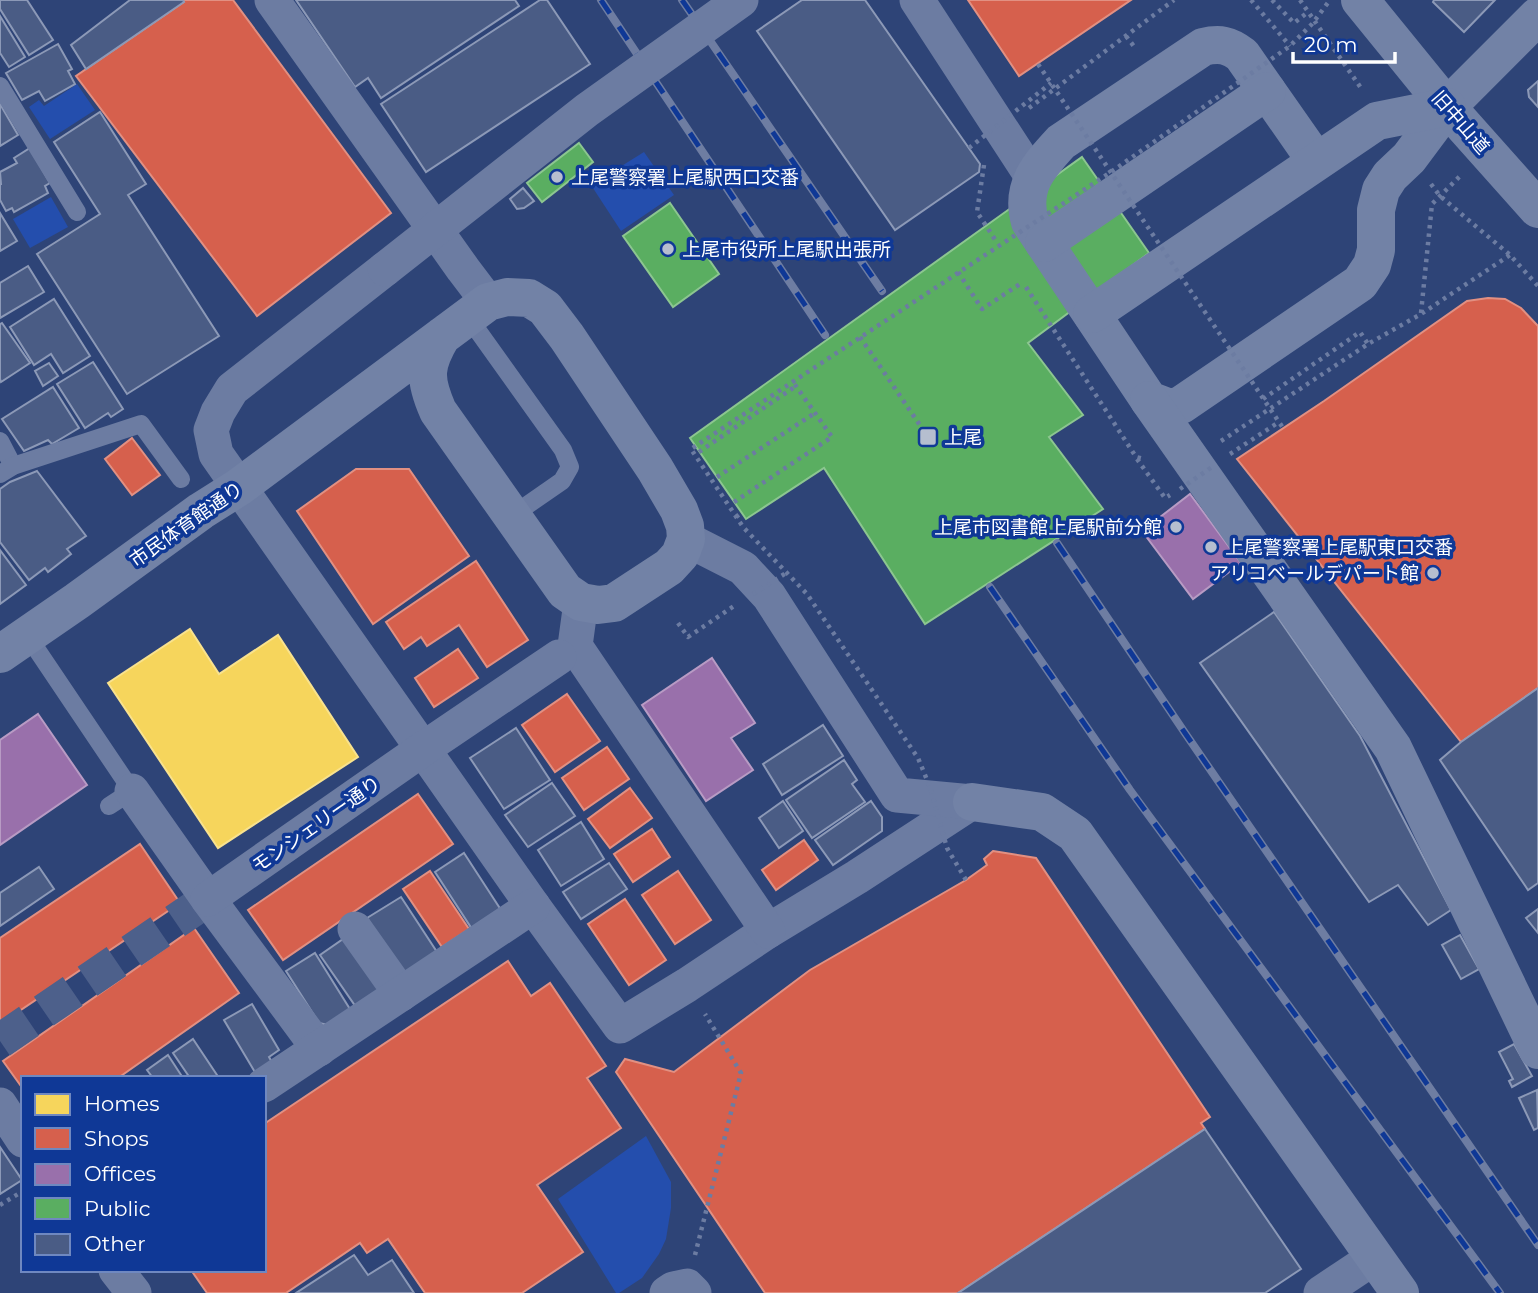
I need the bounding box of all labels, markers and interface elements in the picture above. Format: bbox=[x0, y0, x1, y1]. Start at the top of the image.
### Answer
scale bar bbox=[1293, 21, 1394, 65]
text: 20 m bbox=[1304, 32, 1358, 57]
street label: 旧中山道 bbox=[1427, 86, 1494, 159]
place label: 上尾警察署上尾駅西口交番 bbox=[571, 166, 799, 189]
marker: 上尾警察署上尾駅西口交番 bbox=[549, 169, 565, 185]
place label: 上尾市役所上尾駅出張所 bbox=[682, 238, 891, 261]
marker: 上尾市役所上尾駅出張所 bbox=[660, 241, 676, 257]
place label: 上尾 bbox=[944, 426, 982, 449]
marker: 上尾 bbox=[918, 427, 938, 447]
street label: 市民体育館通り bbox=[125, 477, 247, 572]
place label: 上尾市図書館上尾駅前分館 bbox=[934, 516, 1162, 539]
marker: 上尾市図書館上尾駅前分館 bbox=[1168, 519, 1184, 535]
place label: 上尾警察署上尾駅東口交番 bbox=[1225, 536, 1453, 559]
marker: 上尾警察署上尾駅東口交番 bbox=[1203, 539, 1219, 555]
place label: アリコベールデパート館 bbox=[1210, 562, 1419, 585]
marker: アリコベールデパート館 bbox=[1425, 565, 1441, 581]
street label: モンシェリー通り bbox=[247, 771, 385, 877]
legend bbox=[21, 1076, 266, 1272]
text: Homes bbox=[84, 1091, 159, 1116]
text: Shops bbox=[84, 1126, 149, 1151]
text: Offices bbox=[84, 1161, 156, 1186]
text: Public bbox=[84, 1196, 151, 1221]
text: Other bbox=[84, 1231, 146, 1256]

